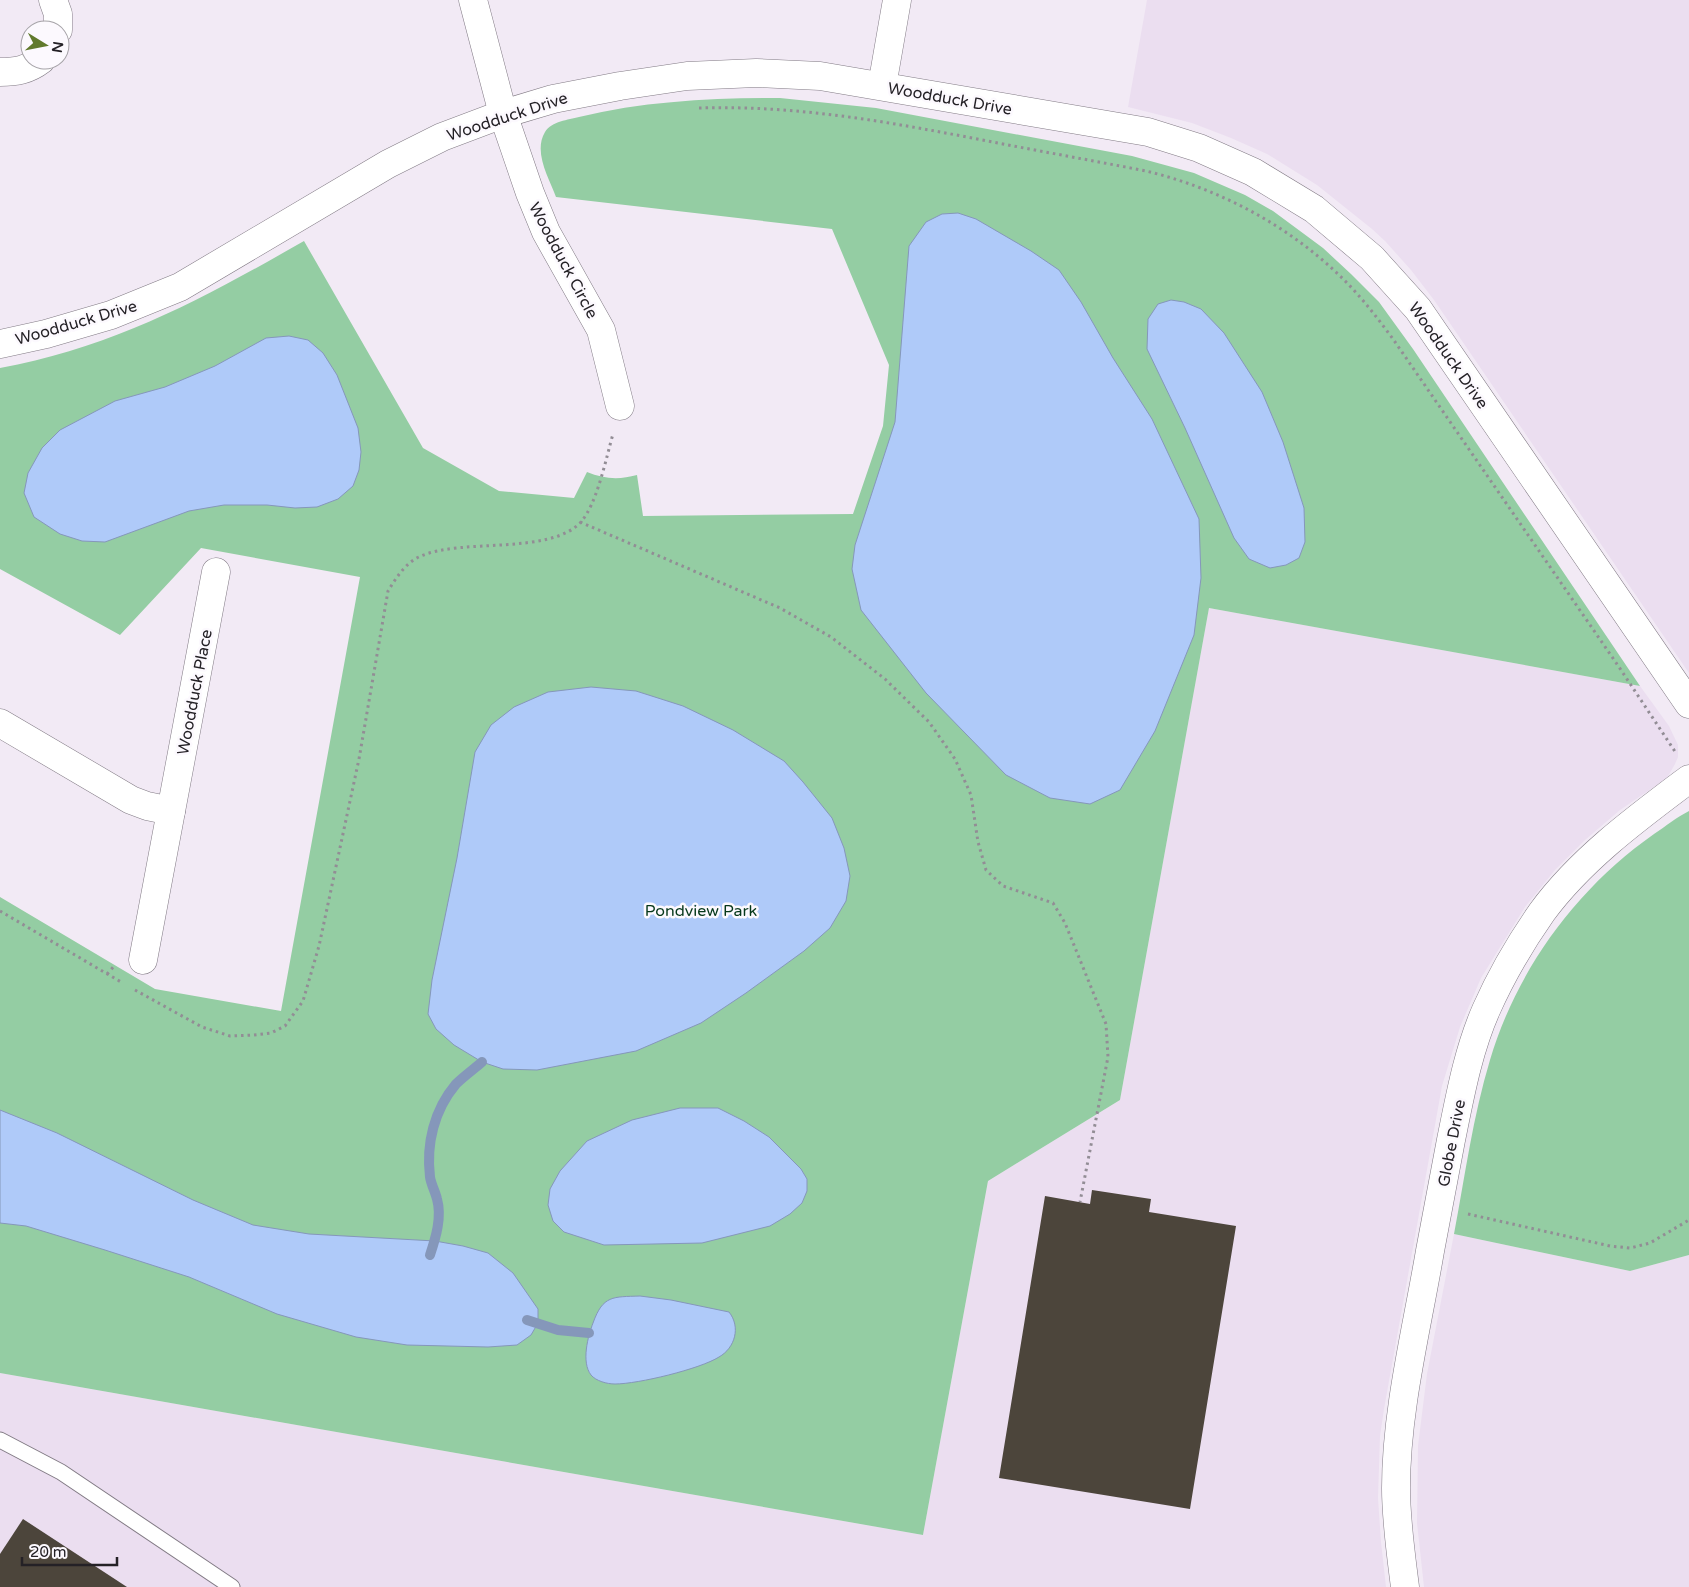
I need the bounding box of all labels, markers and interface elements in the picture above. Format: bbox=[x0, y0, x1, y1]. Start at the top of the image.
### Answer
north arrow bbox=[20, 20, 70, 70]
text: N bbox=[48, 40, 67, 54]
street label: Woodduck Drive bbox=[886, 78, 1013, 120]
street label: Woodduck Drive bbox=[444, 88, 570, 146]
street label: Woodduck Circle bbox=[524, 199, 602, 322]
street label: Woodduck Drive bbox=[13, 296, 139, 350]
street label: Woodduck Drive bbox=[1404, 298, 1492, 413]
street label: Woodduck Place bbox=[173, 628, 217, 757]
park label: Pondview Park bbox=[645, 901, 758, 921]
street label: Globe Drive bbox=[1434, 1098, 1470, 1189]
scale bar bbox=[22, 1534, 118, 1566]
text: 20 m bbox=[30, 1543, 67, 1561]

